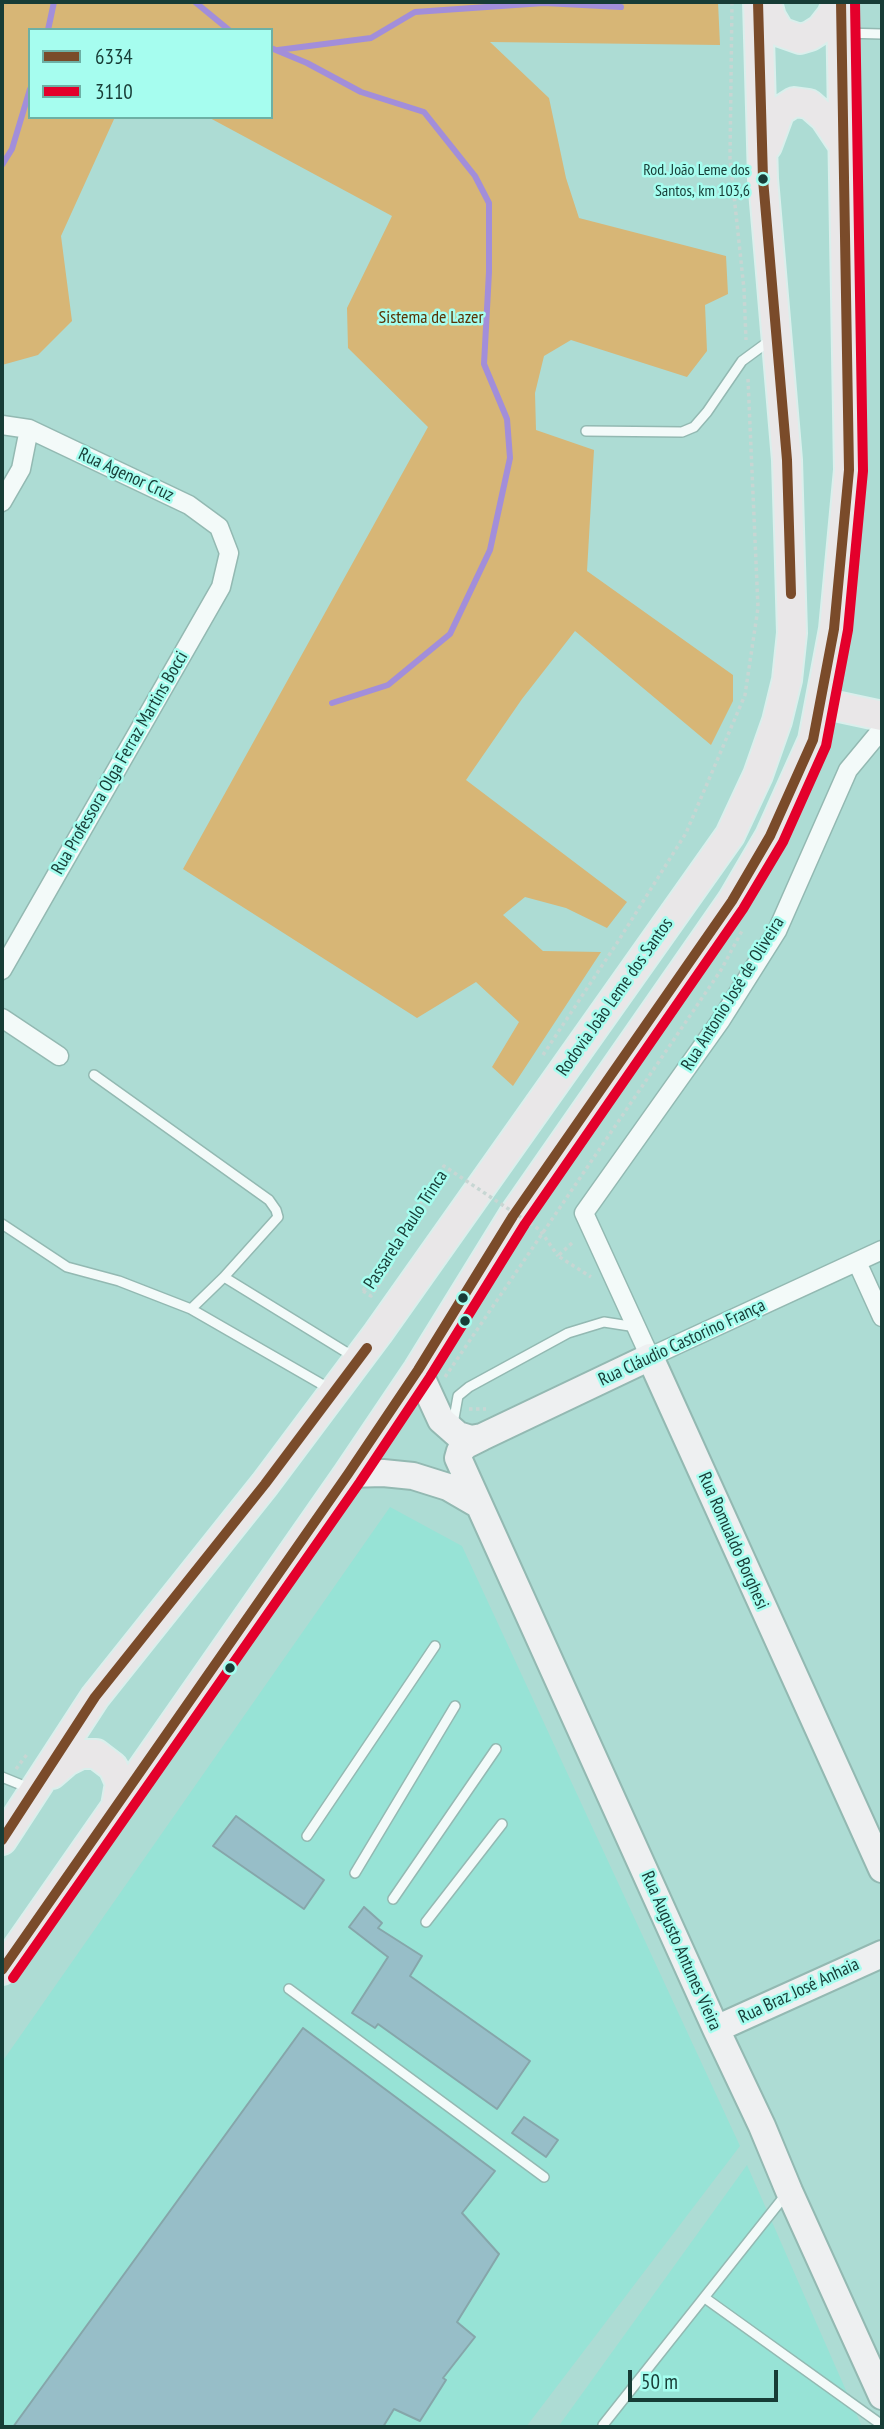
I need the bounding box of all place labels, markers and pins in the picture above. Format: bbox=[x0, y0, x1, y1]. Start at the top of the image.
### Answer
place label: Rod. João Leme dos Santos, km 103,6 bbox=[643, 160, 750, 198]
marker: Rod. João Leme dos Santos, km 103,6 bbox=[756, 172, 770, 186]
unlabelled marker bbox=[456, 1291, 470, 1305]
unlabelled marker bbox=[458, 1314, 472, 1328]
unlabelled marker bbox=[223, 1661, 237, 1675]

